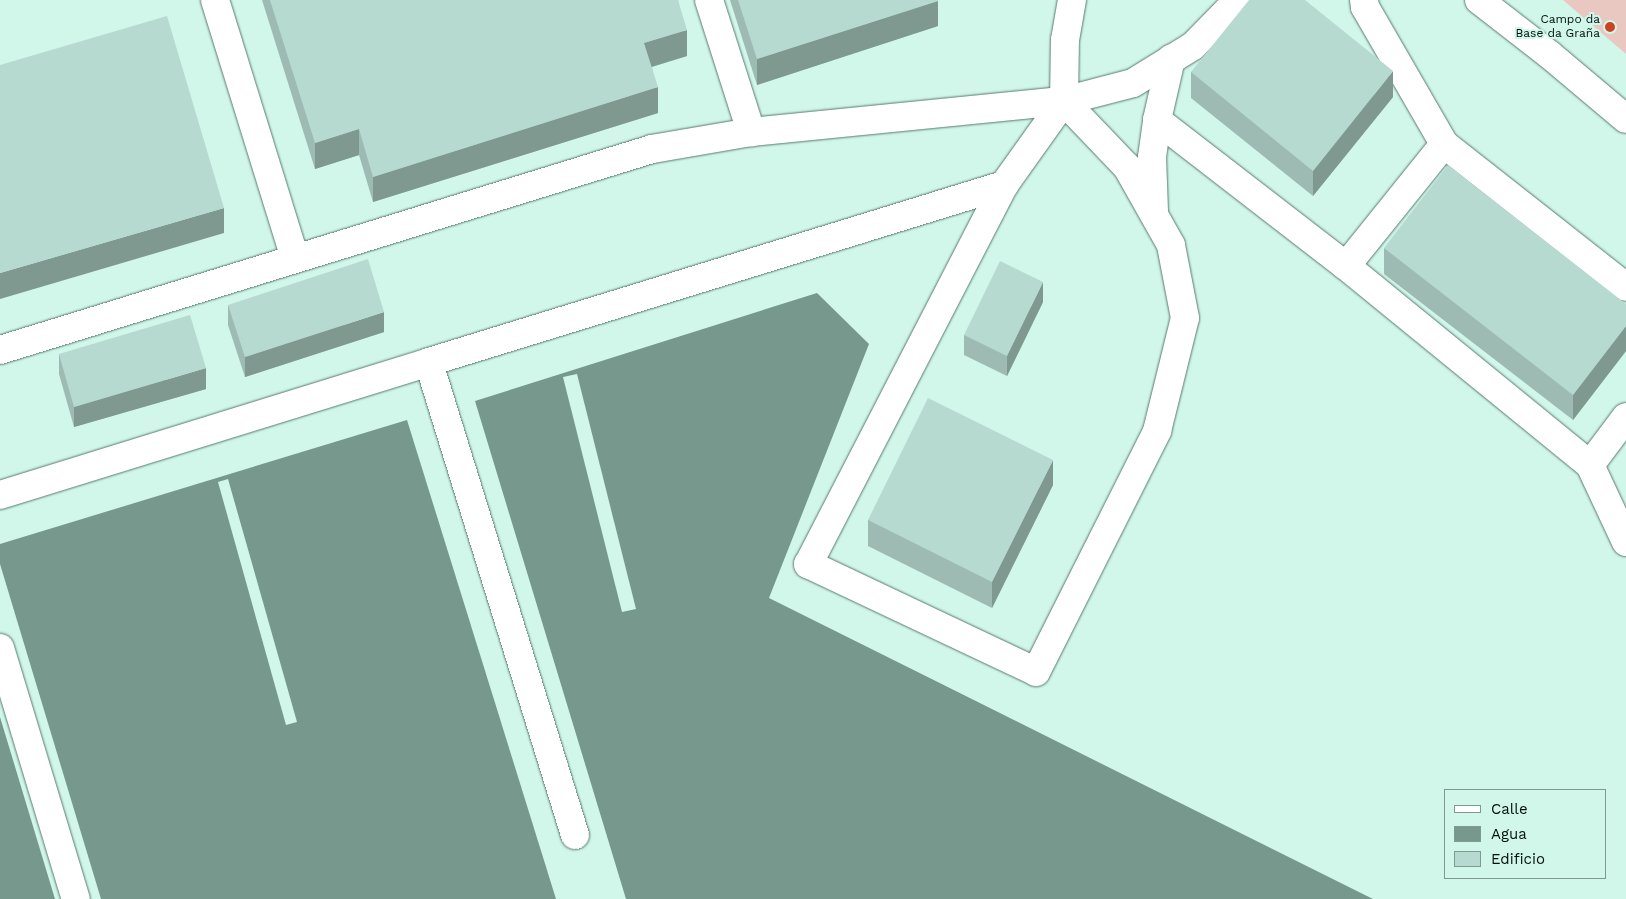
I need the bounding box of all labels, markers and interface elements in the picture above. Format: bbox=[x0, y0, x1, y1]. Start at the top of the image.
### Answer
place label: Campo da Base da Graña bbox=[1515, 13, 1600, 41]
marker: Campo da Base da Graña bbox=[1604, 21, 1616, 33]
legend bbox=[1444, 789, 1606, 879]
text: Calle bbox=[1491, 800, 1528, 818]
text: Agua bbox=[1491, 825, 1527, 843]
text: Edificio bbox=[1491, 850, 1545, 868]

